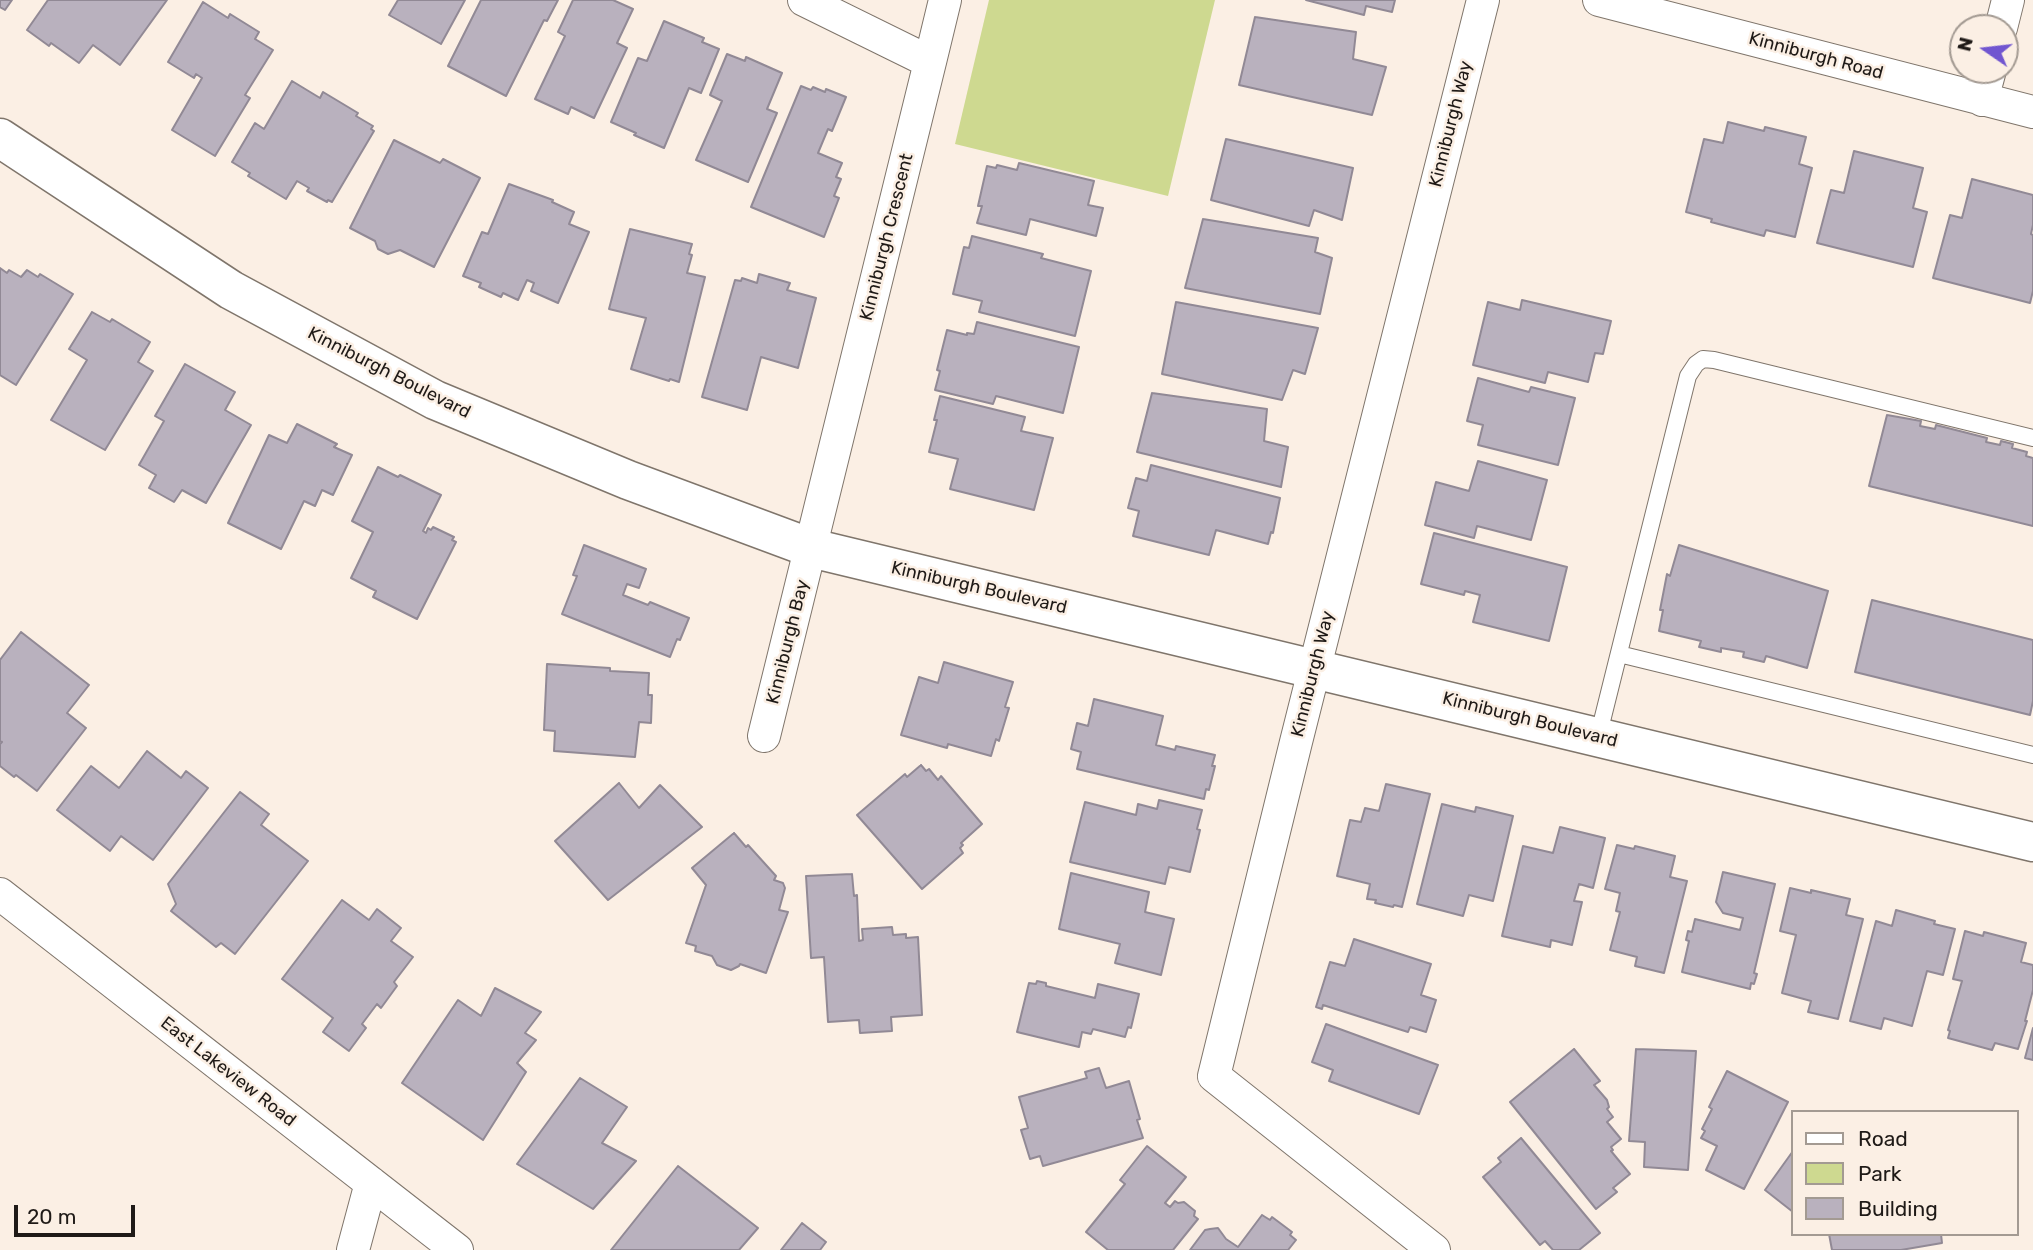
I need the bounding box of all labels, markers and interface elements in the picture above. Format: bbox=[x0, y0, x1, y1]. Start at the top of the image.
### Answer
north arrow bbox=[1949, 14, 2019, 84]
street label: Kinniburgh Road bbox=[1746, 28, 1886, 84]
text: N bbox=[1952, 35, 1978, 54]
street label: Kinniburgh Way bbox=[1425, 59, 1477, 189]
street label: Kinniburgh Crescent bbox=[856, 151, 918, 323]
street label: Kinniburgh Boulevard bbox=[304, 323, 474, 423]
street label: Kinniburgh Boulevard bbox=[889, 557, 1069, 619]
street label: Kinniburgh Bay bbox=[762, 578, 814, 706]
street label: Kinniburgh Way bbox=[1287, 609, 1339, 739]
street label: Kinniburgh Boulevard bbox=[1440, 688, 1620, 752]
street label: East Lakeview Road bbox=[156, 1012, 300, 1132]
legend bbox=[1792, 1110, 2019, 1236]
text: Road bbox=[1858, 1126, 1908, 1151]
text: Park bbox=[1858, 1161, 1902, 1186]
scale bar bbox=[18, 1190, 138, 1234]
text: Building bbox=[1858, 1196, 1938, 1221]
text: 20 m bbox=[27, 1204, 76, 1229]

